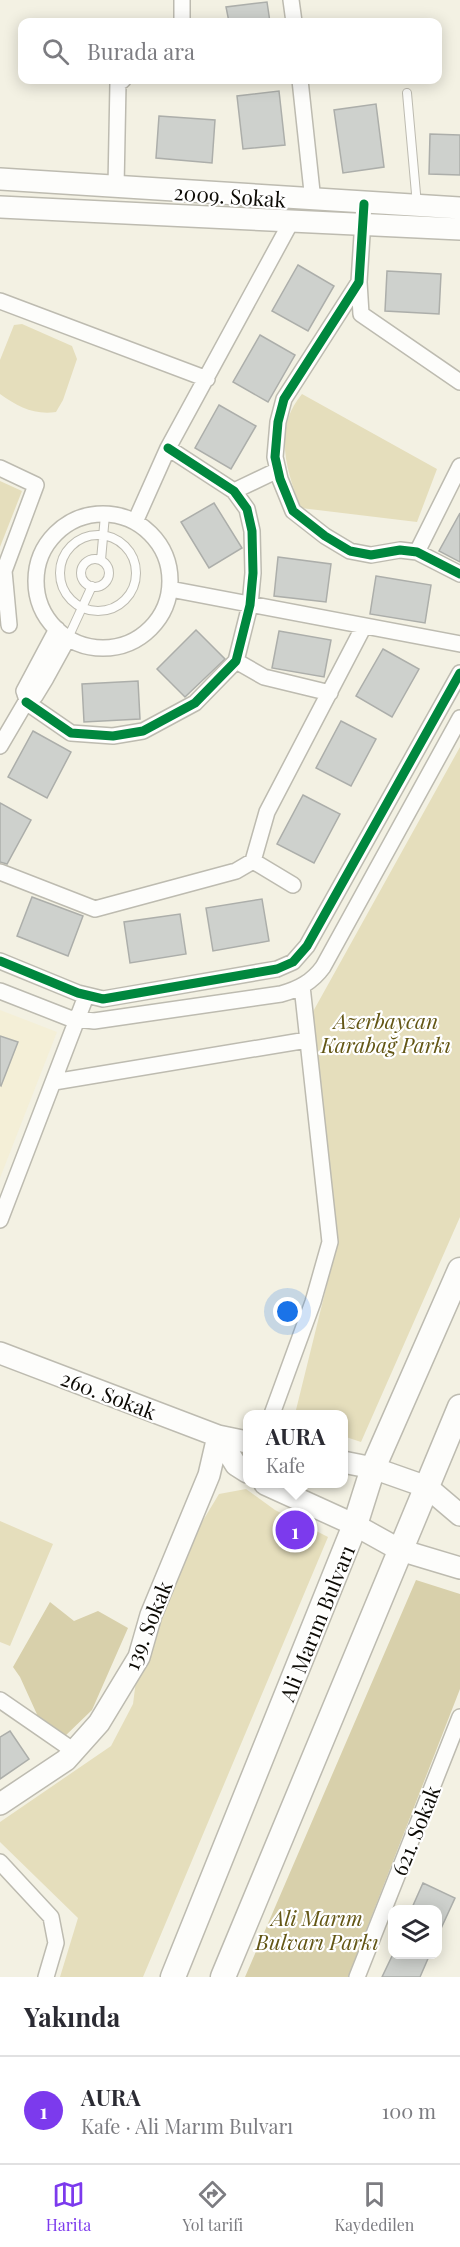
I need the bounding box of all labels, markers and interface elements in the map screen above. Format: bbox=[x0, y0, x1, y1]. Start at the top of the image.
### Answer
search box bbox=[18, 18, 442, 84]
icon: search bbox=[39, 35, 72, 68]
text: Burada ara bbox=[87, 36, 195, 66]
street label: 2009. Sokak bbox=[173, 177, 288, 213]
park label: Azerbaycan Karabağ Parkı bbox=[320, 1006, 451, 1058]
your location bbox=[273, 1297, 302, 1326]
street label: 260. Sokak bbox=[57, 1363, 161, 1425]
popup bbox=[243, 1410, 348, 1488]
text: AURA bbox=[266, 1421, 325, 1451]
text: Kafe bbox=[266, 1451, 305, 1478]
pin: 1 bbox=[276, 1508, 314, 1552]
street label: Ali Marım Bulvarı bbox=[272, 1541, 360, 1706]
street label: 139. Sokak bbox=[116, 1576, 178, 1674]
street label: 621. Sokak bbox=[384, 1780, 446, 1879]
park label: Ali Marım Bulvarı Parkı bbox=[254, 1903, 379, 1955]
map controls bbox=[388, 1905, 442, 1959]
button: layers bbox=[388, 1905, 442, 1959]
text: Yakında bbox=[24, 1999, 120, 2034]
text: AURA bbox=[81, 2082, 141, 2112]
text: 1 bbox=[40, 2097, 47, 2124]
text: 100 m bbox=[382, 2097, 436, 2124]
text: Kafe · Ali Marım Bulvarı bbox=[81, 2112, 293, 2139]
tab: Harita bbox=[46, 2178, 91, 2235]
tab: Yol tarifi bbox=[182, 2178, 243, 2235]
tab: Kaydedilen bbox=[335, 2178, 414, 2235]

